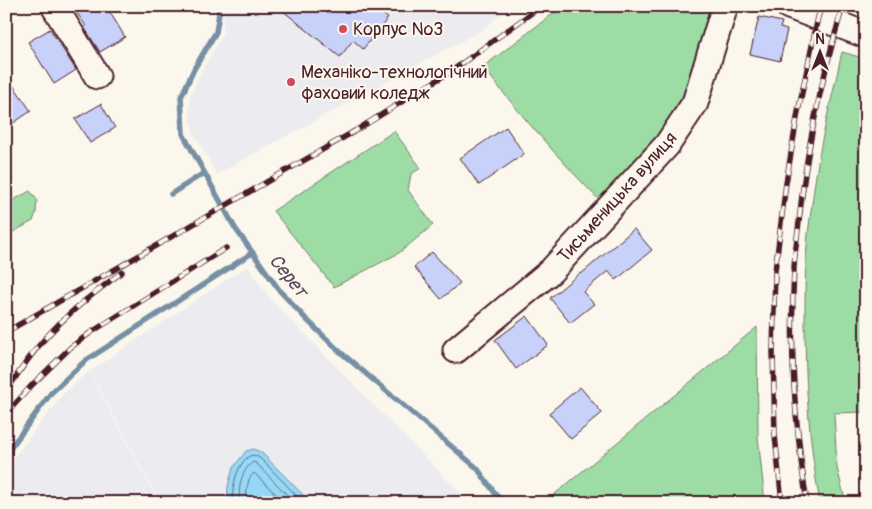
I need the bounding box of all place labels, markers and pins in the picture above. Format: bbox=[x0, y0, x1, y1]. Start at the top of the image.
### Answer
place label: Корпус №3 bbox=[353, 18, 443, 41]
marker: Корпус №3 bbox=[337, 23, 349, 35]
place label: Механіко-технологічний фаховий коледж bbox=[301, 61, 488, 105]
marker: Механіко-технологічний фаховий коледж bbox=[285, 76, 297, 88]

